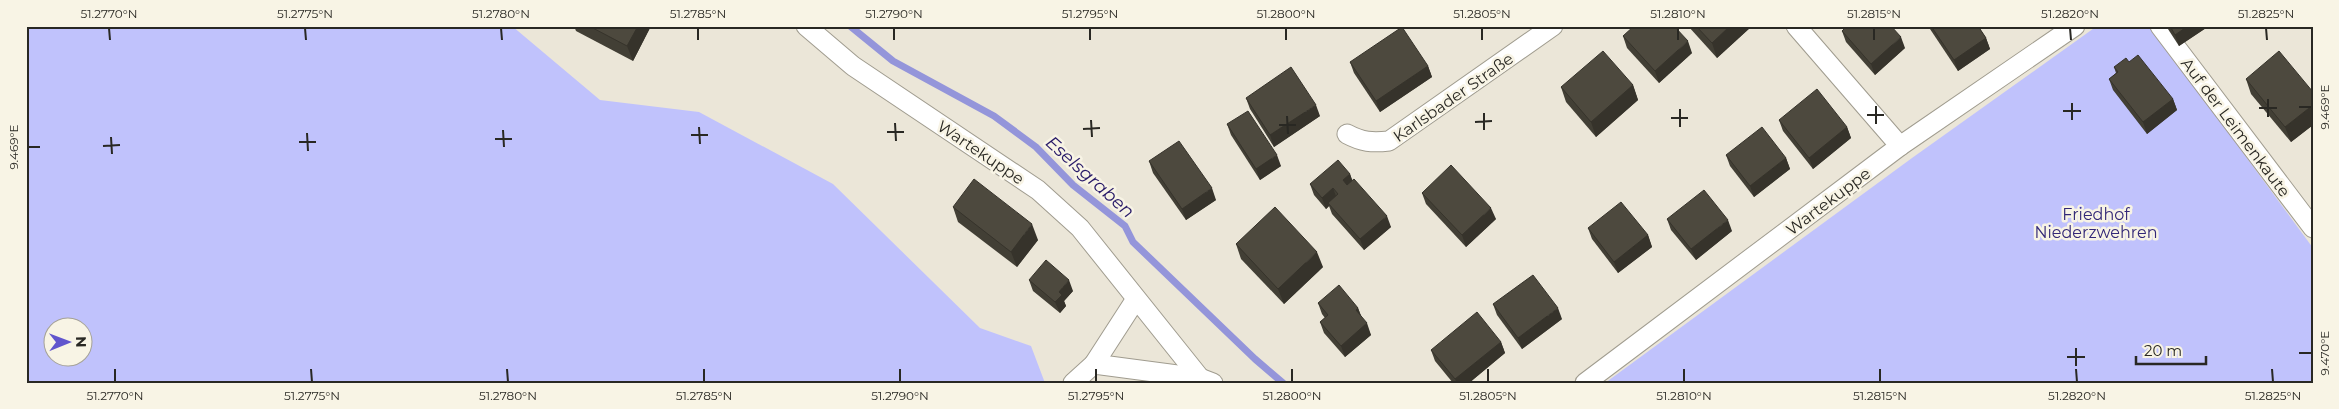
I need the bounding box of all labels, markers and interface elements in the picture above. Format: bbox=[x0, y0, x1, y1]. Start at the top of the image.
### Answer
text: 51.2770°N bbox=[80, 6, 138, 21]
text: 51.2775°N bbox=[277, 6, 333, 21]
text: 51.2780°N bbox=[472, 6, 530, 21]
text: 51.2785°N bbox=[670, 6, 726, 21]
text: 51.2790°N bbox=[865, 6, 923, 21]
text: 51.2795°N bbox=[1062, 6, 1118, 21]
text: 51.2800°N bbox=[1257, 6, 1315, 21]
text: 51.2805°N bbox=[1453, 6, 1511, 21]
text: 51.2810°N bbox=[1650, 6, 1706, 21]
text: 51.2815°N bbox=[1847, 6, 1901, 21]
text: 51.2820°N bbox=[2041, 6, 2099, 21]
text: 51.2825°N bbox=[2238, 6, 2294, 21]
street label: Karlsbader Straße bbox=[1390, 49, 1517, 146]
street label: Auf der Leimenkaute bbox=[2177, 54, 2294, 200]
text: 9.469°E bbox=[2317, 84, 2332, 130]
street label: Wartekuppe bbox=[934, 116, 1028, 188]
text: 9.469°E bbox=[6, 124, 21, 170]
water label: Eselsgraben bbox=[1041, 131, 1139, 223]
street label: Wartekuppe bbox=[1783, 164, 1874, 239]
park label: Friedhof Niederzwehren bbox=[2035, 205, 2157, 242]
north arrow bbox=[42, 316, 92, 366]
text: 9.470°E bbox=[2317, 331, 2332, 375]
scale bar bbox=[2136, 334, 2206, 366]
text: N bbox=[72, 336, 90, 348]
text: 20 m bbox=[2144, 341, 2182, 360]
text: 51.2770°N bbox=[86, 388, 144, 403]
text: 51.2775°N bbox=[284, 388, 340, 403]
text: 51.2780°N bbox=[479, 388, 537, 403]
text: 51.2785°N bbox=[676, 388, 732, 403]
text: 51.2790°N bbox=[871, 388, 929, 403]
text: 51.2795°N bbox=[1068, 388, 1124, 403]
text: 51.2800°N bbox=[1263, 388, 1321, 403]
text: 51.2805°N bbox=[1459, 388, 1517, 403]
text: 51.2810°N bbox=[1656, 388, 1712, 403]
text: 51.2815°N bbox=[1853, 388, 1907, 403]
text: 51.2820°N bbox=[2048, 388, 2106, 403]
text: 51.2825°N bbox=[2245, 388, 2301, 403]

